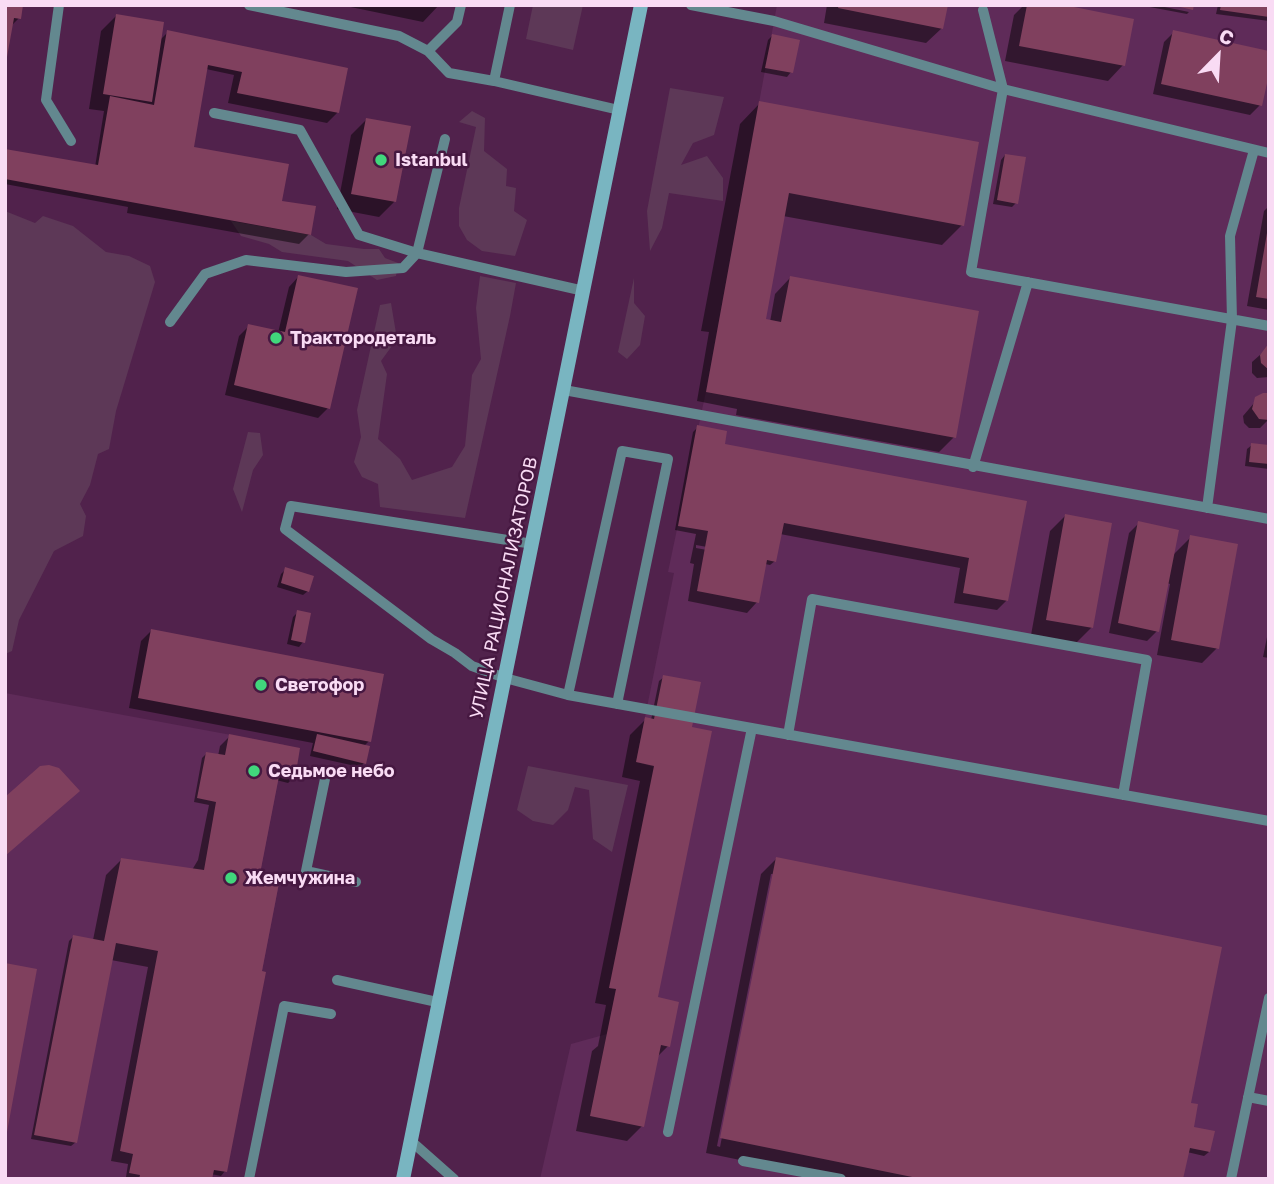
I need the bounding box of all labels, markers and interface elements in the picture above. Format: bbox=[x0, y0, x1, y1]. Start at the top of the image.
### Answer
north arrow bbox=[1183, 21, 1253, 91]
text: С bbox=[1216, 23, 1238, 50]
place label: Istanbul bbox=[395, 149, 467, 171]
marker: Istanbul bbox=[373, 152, 389, 168]
place label: Трактородеталь bbox=[290, 327, 436, 349]
marker: Трактородеталь bbox=[268, 330, 284, 346]
street label: УЛИЦА РАЦИОНАЛИЗАТОРОВ bbox=[466, 455, 542, 721]
place label: Светофор bbox=[275, 674, 364, 696]
marker: Светофор bbox=[253, 677, 269, 693]
place label: Седьмое небо bbox=[268, 760, 395, 782]
marker: Седьмое небо bbox=[246, 763, 262, 779]
place label: Жемчужина bbox=[245, 867, 355, 889]
marker: Жемчужина bbox=[223, 870, 239, 886]

